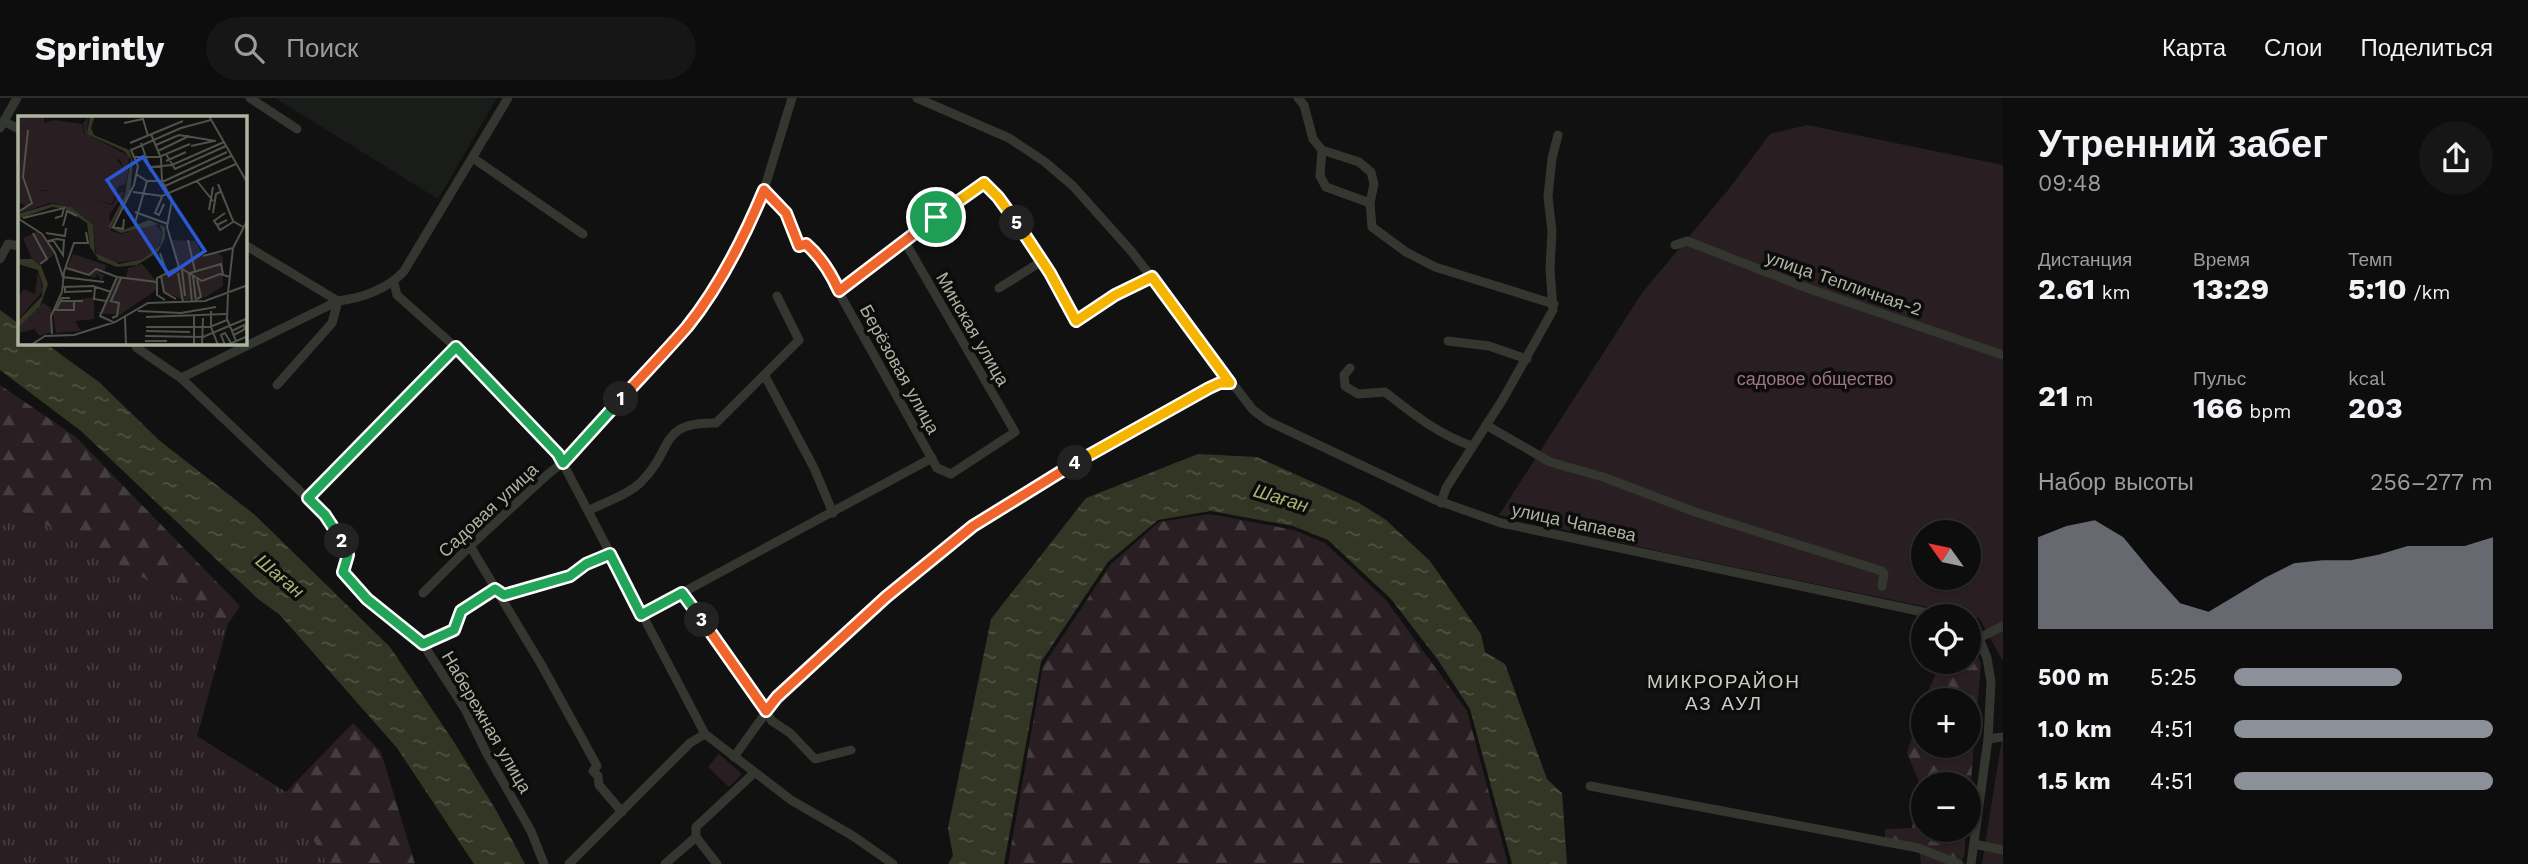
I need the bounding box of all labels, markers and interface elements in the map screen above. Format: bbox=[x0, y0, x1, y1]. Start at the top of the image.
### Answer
search box bbox=[206, 17, 696, 80]
text: Sprintly bbox=[35, 29, 164, 68]
icon: search bbox=[230, 29, 268, 67]
text: Поиск bbox=[286, 33, 358, 63]
text: Карта bbox=[2162, 34, 2226, 62]
text: Слои bbox=[2264, 34, 2322, 62]
text: Поделиться bbox=[2360, 34, 2493, 62]
inset map bbox=[18, 116, 247, 345]
button: share bbox=[2419, 121, 2493, 195]
text: Утренний забег bbox=[2038, 122, 2328, 166]
text: 09:48 bbox=[2038, 170, 2102, 197]
pin bbox=[906, 187, 966, 247]
icon: arrive bbox=[917, 198, 955, 236]
pin: 5 bbox=[1000, 206, 1034, 240]
text: 5 bbox=[1011, 211, 1022, 234]
street label: улица Тепличная-2 bbox=[1763, 246, 1925, 320]
text: Дистанция bbox=[2038, 248, 2132, 271]
text: Время bbox=[2193, 248, 2250, 271]
text: Темп bbox=[2348, 248, 2392, 271]
street label: Минская улица bbox=[932, 268, 1014, 390]
text: 2.61 bbox=[2038, 271, 2095, 306]
text: 13:29 bbox=[2193, 271, 2269, 306]
text: 5:10 bbox=[2348, 271, 2407, 306]
text: km bbox=[2095, 281, 2131, 304]
text: /km bbox=[2407, 281, 2450, 304]
street label: Берёзовая улица bbox=[856, 301, 945, 438]
text: Пульс bbox=[2193, 367, 2246, 390]
text: kcal bbox=[2348, 367, 2386, 390]
park label: садовое общество bbox=[1737, 368, 1893, 389]
text: 21 bbox=[2038, 378, 2069, 413]
pin: 1 bbox=[604, 382, 638, 416]
text: 1 bbox=[616, 387, 625, 410]
text: m bbox=[2069, 388, 2093, 411]
text: 166 bbox=[2193, 390, 2243, 425]
text: 203 bbox=[2348, 390, 2403, 425]
text: bpm bbox=[2243, 400, 2291, 423]
pin: 4 bbox=[1058, 446, 1092, 480]
text: 4 bbox=[1068, 451, 1081, 474]
street label: Садовая улица bbox=[434, 458, 543, 561]
text: Набор высоты bbox=[2038, 469, 2194, 496]
text: 256–277 m bbox=[2370, 469, 2493, 496]
water label: Шаған bbox=[1251, 479, 1312, 517]
street label: улица Чапаева bbox=[1510, 499, 1639, 546]
north arrow bbox=[1911, 520, 1981, 590]
map controls bbox=[1911, 520, 1981, 842]
pin: 2 bbox=[324, 524, 360, 558]
text: 2 bbox=[336, 529, 347, 552]
water label: Шаған bbox=[251, 549, 309, 603]
pin: 3 bbox=[684, 602, 720, 638]
button: locate bbox=[1911, 604, 1981, 674]
text: 3 bbox=[696, 608, 707, 631]
street label: Набережная улица bbox=[438, 647, 537, 798]
text: 500 m bbox=[2038, 664, 2109, 691]
text: 5:25 bbox=[2150, 664, 2197, 691]
district label: МИКРОРАЙОН АЗ АУЛ bbox=[1647, 670, 1801, 715]
button: + bbox=[1911, 688, 1981, 758]
text: 1.0 km bbox=[2038, 716, 2112, 743]
text: 4:51 bbox=[2150, 716, 2193, 743]
text: 1.5 km bbox=[2038, 768, 2111, 795]
text: 4:51 bbox=[2150, 768, 2193, 795]
button: − bbox=[1911, 772, 1981, 842]

